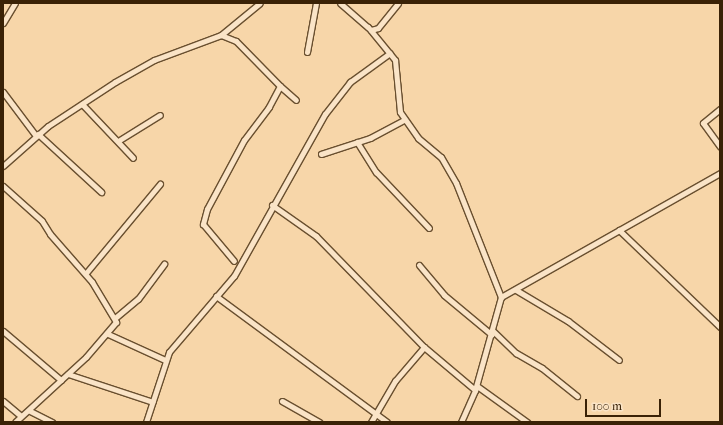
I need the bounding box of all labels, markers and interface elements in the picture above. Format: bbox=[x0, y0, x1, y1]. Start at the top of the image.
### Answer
scale bar bbox=[587, 391, 663, 417]
text: 100 m bbox=[592, 399, 622, 413]

